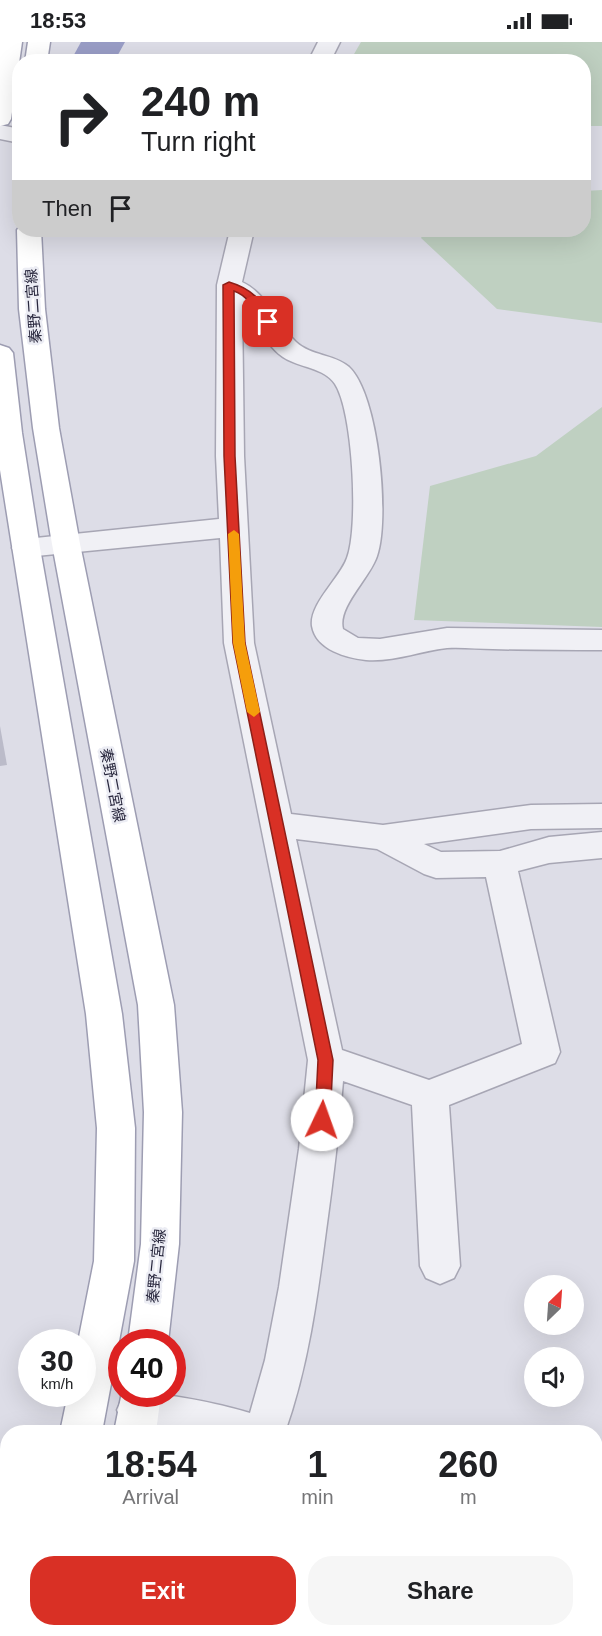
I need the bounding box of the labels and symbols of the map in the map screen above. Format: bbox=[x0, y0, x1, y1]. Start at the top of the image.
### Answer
street label: 秦野二宮線 bbox=[22, 268, 44, 344]
pin bbox=[242, 296, 293, 347]
street label: 秦野二宮線 bbox=[97, 747, 129, 823]
position arrow bbox=[290, 1088, 354, 1152]
street label: 秦野二宮線 bbox=[144, 1228, 168, 1304]
north arrow bbox=[524, 1275, 584, 1335]
speed limit sign: 40 bbox=[108, 1329, 186, 1407]

